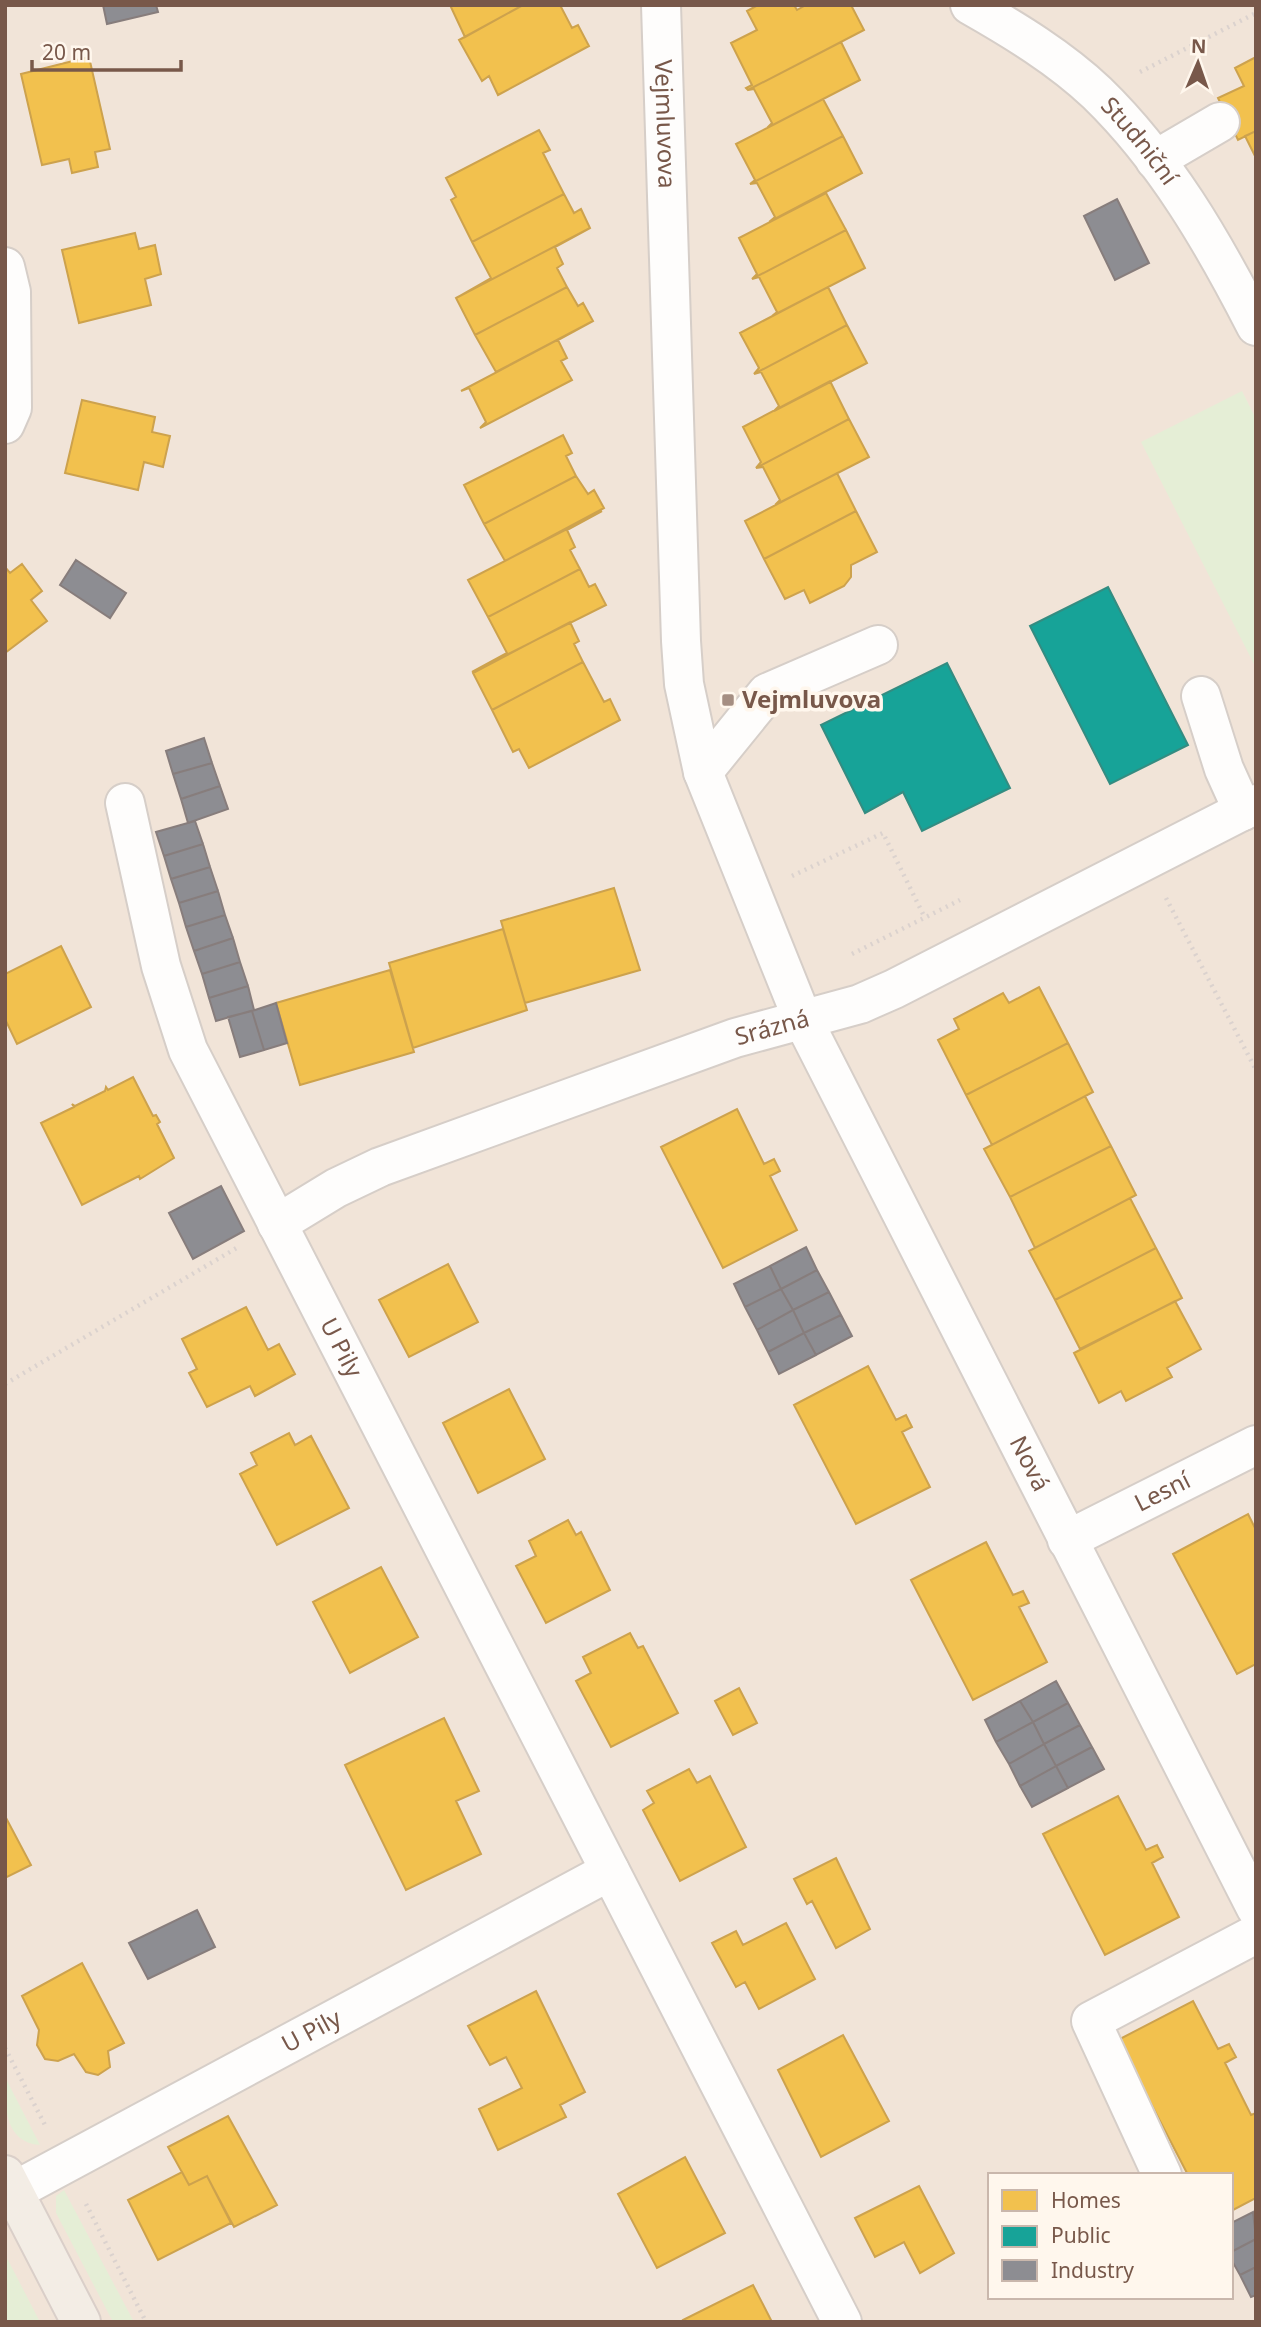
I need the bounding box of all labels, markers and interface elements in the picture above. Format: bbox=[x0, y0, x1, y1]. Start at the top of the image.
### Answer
scale bar bbox=[32, 28, 180, 72]
north arrow bbox=[1163, 28, 1233, 98]
text: N bbox=[1190, 33, 1207, 59]
text: 20 m bbox=[42, 38, 91, 66]
street label: Vejmluvova bbox=[648, 59, 685, 189]
street label: Studniční bbox=[1094, 89, 1187, 191]
place label: Vejmluvova bbox=[742, 682, 881, 715]
marker: Vejmluvova bbox=[720, 692, 736, 708]
street label: Srázná bbox=[731, 1001, 813, 1052]
street label: U Pily bbox=[313, 1312, 372, 1383]
street label: Nová bbox=[1003, 1430, 1059, 1496]
street label: Lesní bbox=[1128, 1462, 1196, 1519]
street label: U Pily bbox=[275, 2000, 347, 2059]
legend bbox=[988, 2173, 1233, 2299]
text: Homes bbox=[1051, 2186, 1121, 2214]
text: Public bbox=[1051, 2221, 1111, 2249]
text: Industry bbox=[1051, 2256, 1134, 2284]

